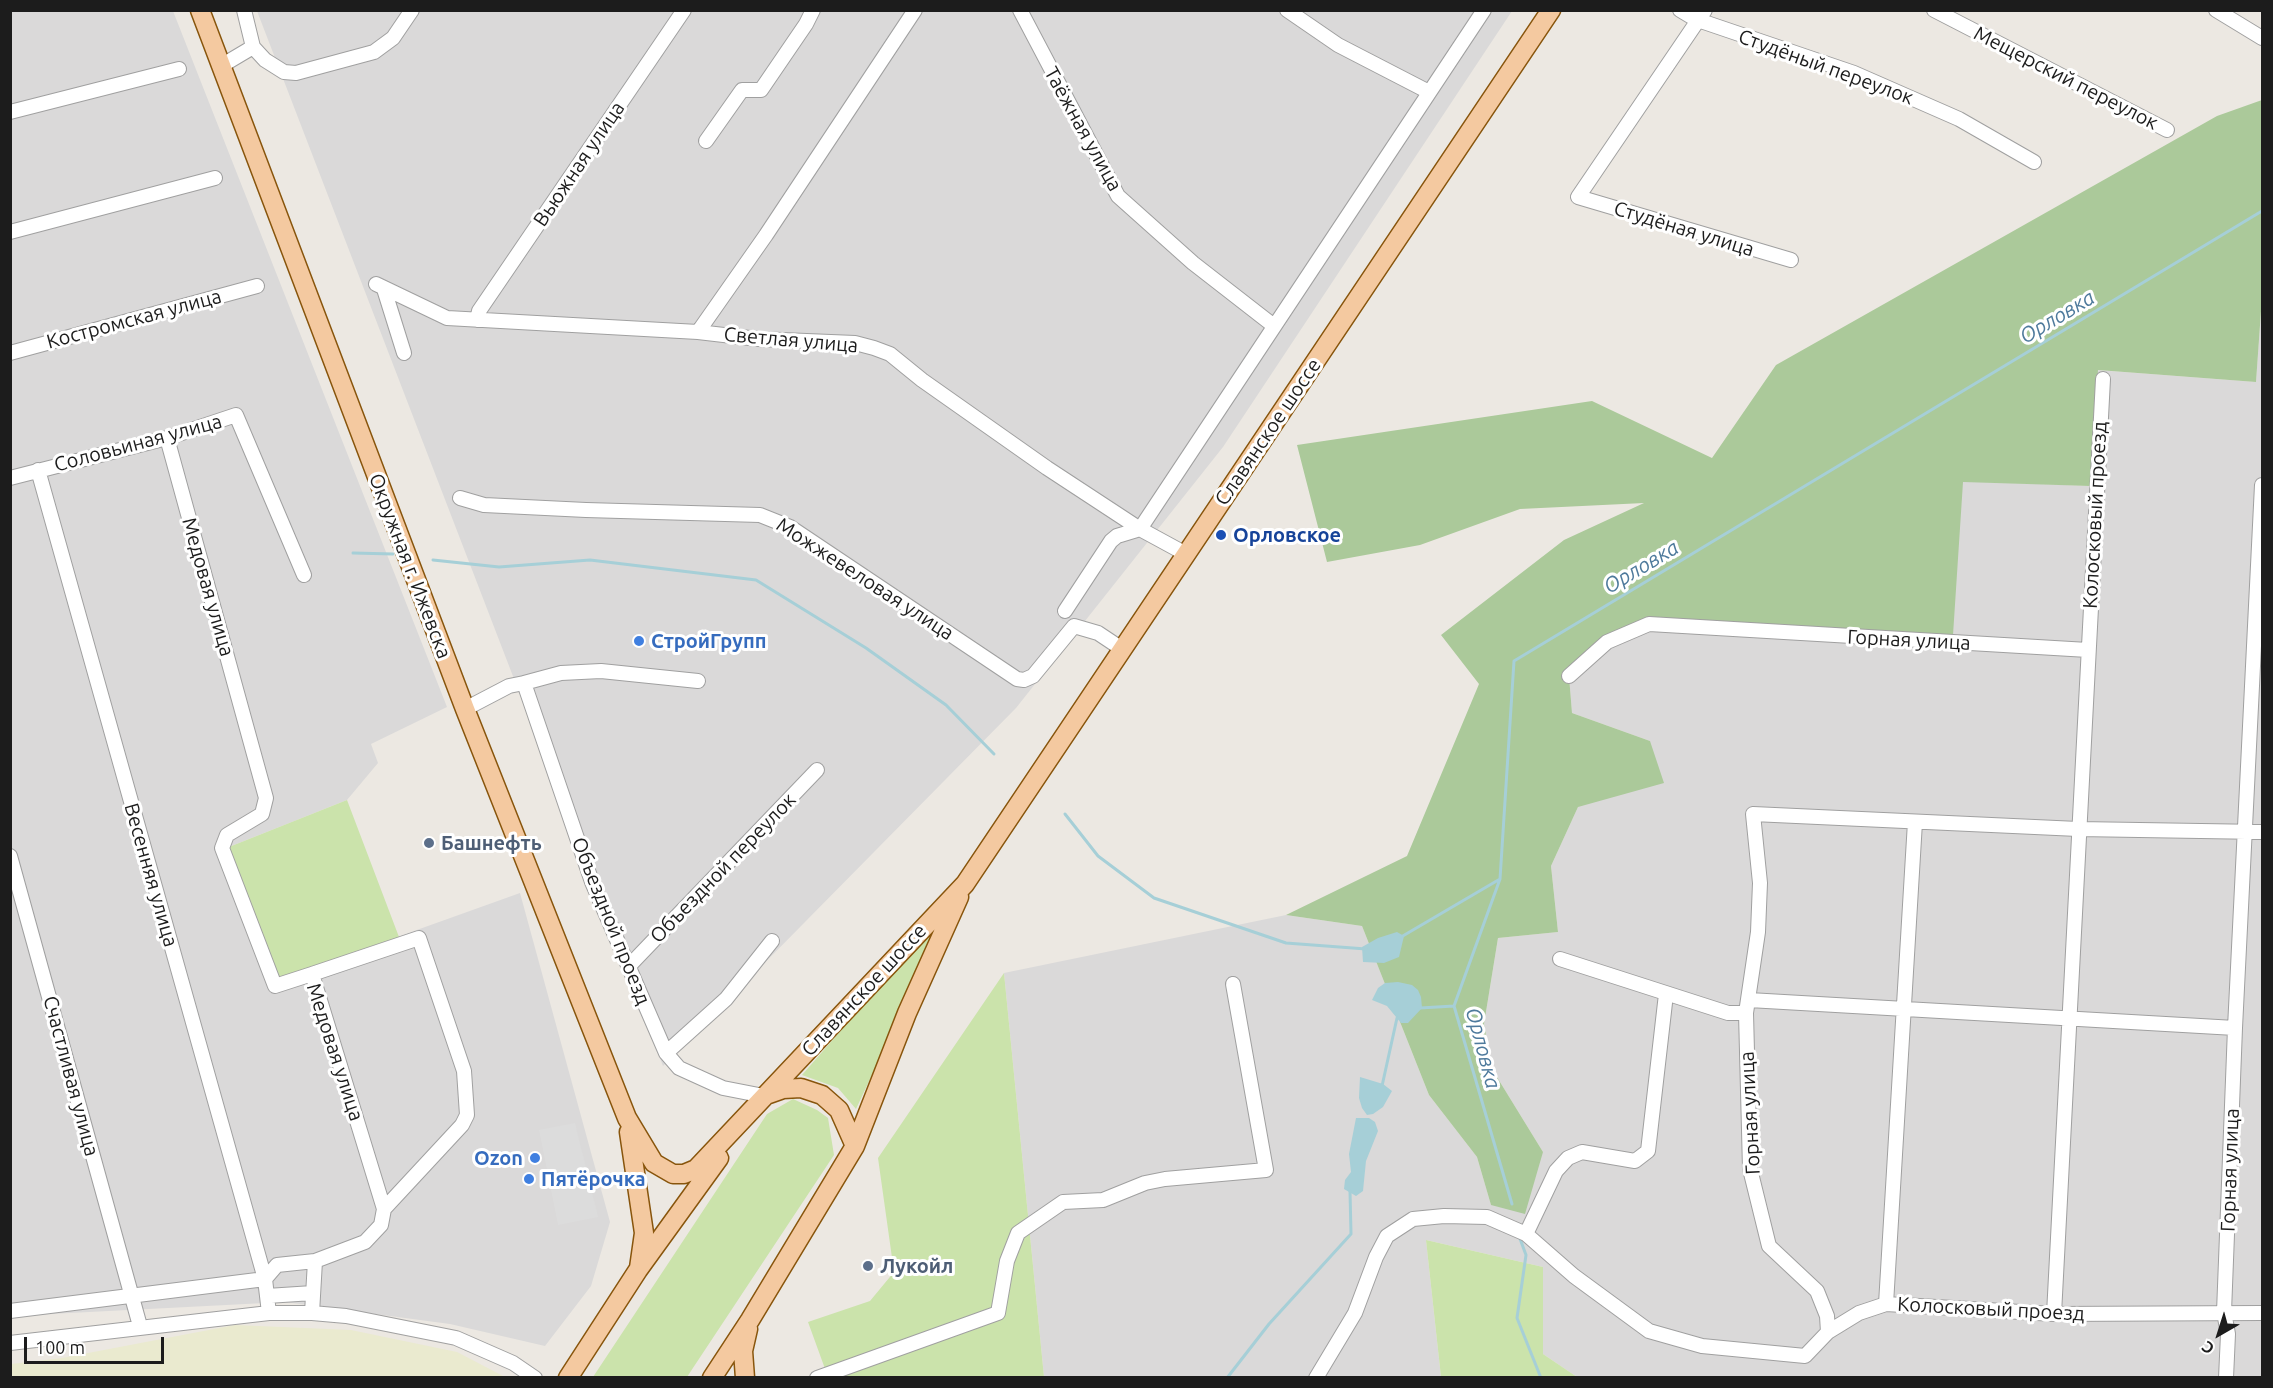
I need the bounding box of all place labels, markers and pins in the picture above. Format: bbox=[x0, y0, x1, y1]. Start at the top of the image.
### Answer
place label: Орловское bbox=[1233, 523, 1341, 547]
marker: Орловское bbox=[1214, 528, 1228, 542]
place label: СтройГрупп bbox=[651, 629, 766, 653]
marker: СтройГрупп bbox=[632, 634, 646, 648]
place label: Башнефть bbox=[441, 831, 542, 855]
marker: Башнефть bbox=[422, 836, 436, 850]
place label: Ozon bbox=[474, 1146, 523, 1170]
marker: Ozon bbox=[528, 1151, 542, 1165]
place label: Пятёрочка bbox=[541, 1167, 646, 1191]
marker: Пятёрочка bbox=[522, 1172, 536, 1186]
place label: Лукойл bbox=[880, 1254, 953, 1278]
marker: Лукойл bbox=[861, 1259, 875, 1273]

